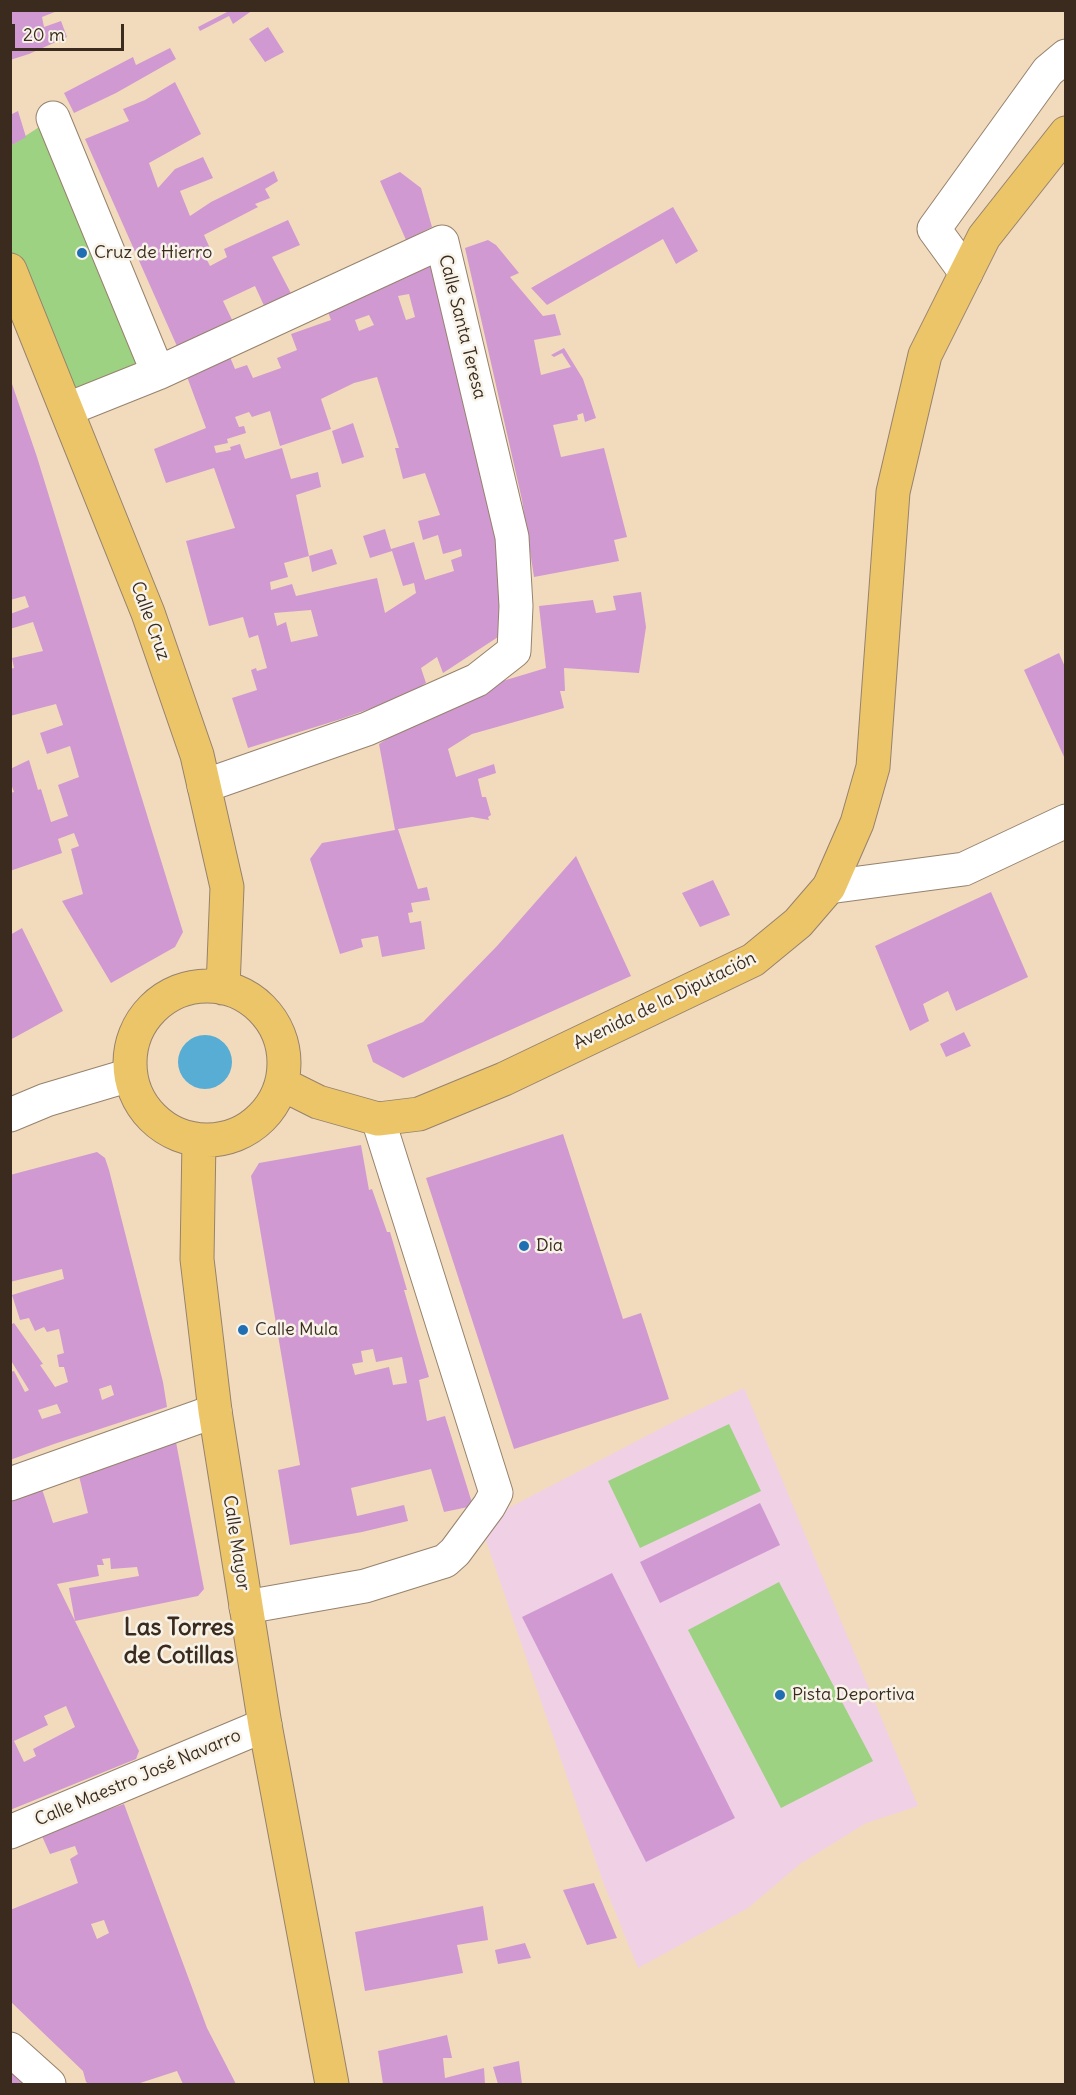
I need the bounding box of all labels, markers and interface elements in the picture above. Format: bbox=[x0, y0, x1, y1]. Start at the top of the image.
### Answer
scale bar bbox=[15, 12, 128, 50]
text: 20 m bbox=[23, 23, 65, 46]
place label: Cruz de Hierro bbox=[94, 242, 212, 264]
marker: Cruz de Hierro bbox=[75, 246, 89, 260]
street label: Calle Santa Teresa bbox=[434, 253, 490, 401]
street label: Calle Cruz bbox=[126, 579, 174, 663]
street label: Avenida de la Diputación bbox=[570, 947, 760, 1055]
place label: Dia bbox=[536, 1235, 563, 1257]
marker: Dia bbox=[517, 1239, 531, 1253]
place label: Calle Mula bbox=[255, 1319, 338, 1341]
marker: Calle Mula bbox=[236, 1323, 250, 1337]
street label: Calle Mayor bbox=[218, 1494, 254, 1592]
district label: Las Torres de Cotillas bbox=[124, 1614, 234, 1670]
place label: Pista Deportiva bbox=[792, 1684, 915, 1706]
marker: Pista Deportiva bbox=[773, 1688, 787, 1702]
street label: Calle Maestro José Navarro bbox=[32, 1725, 244, 1831]

